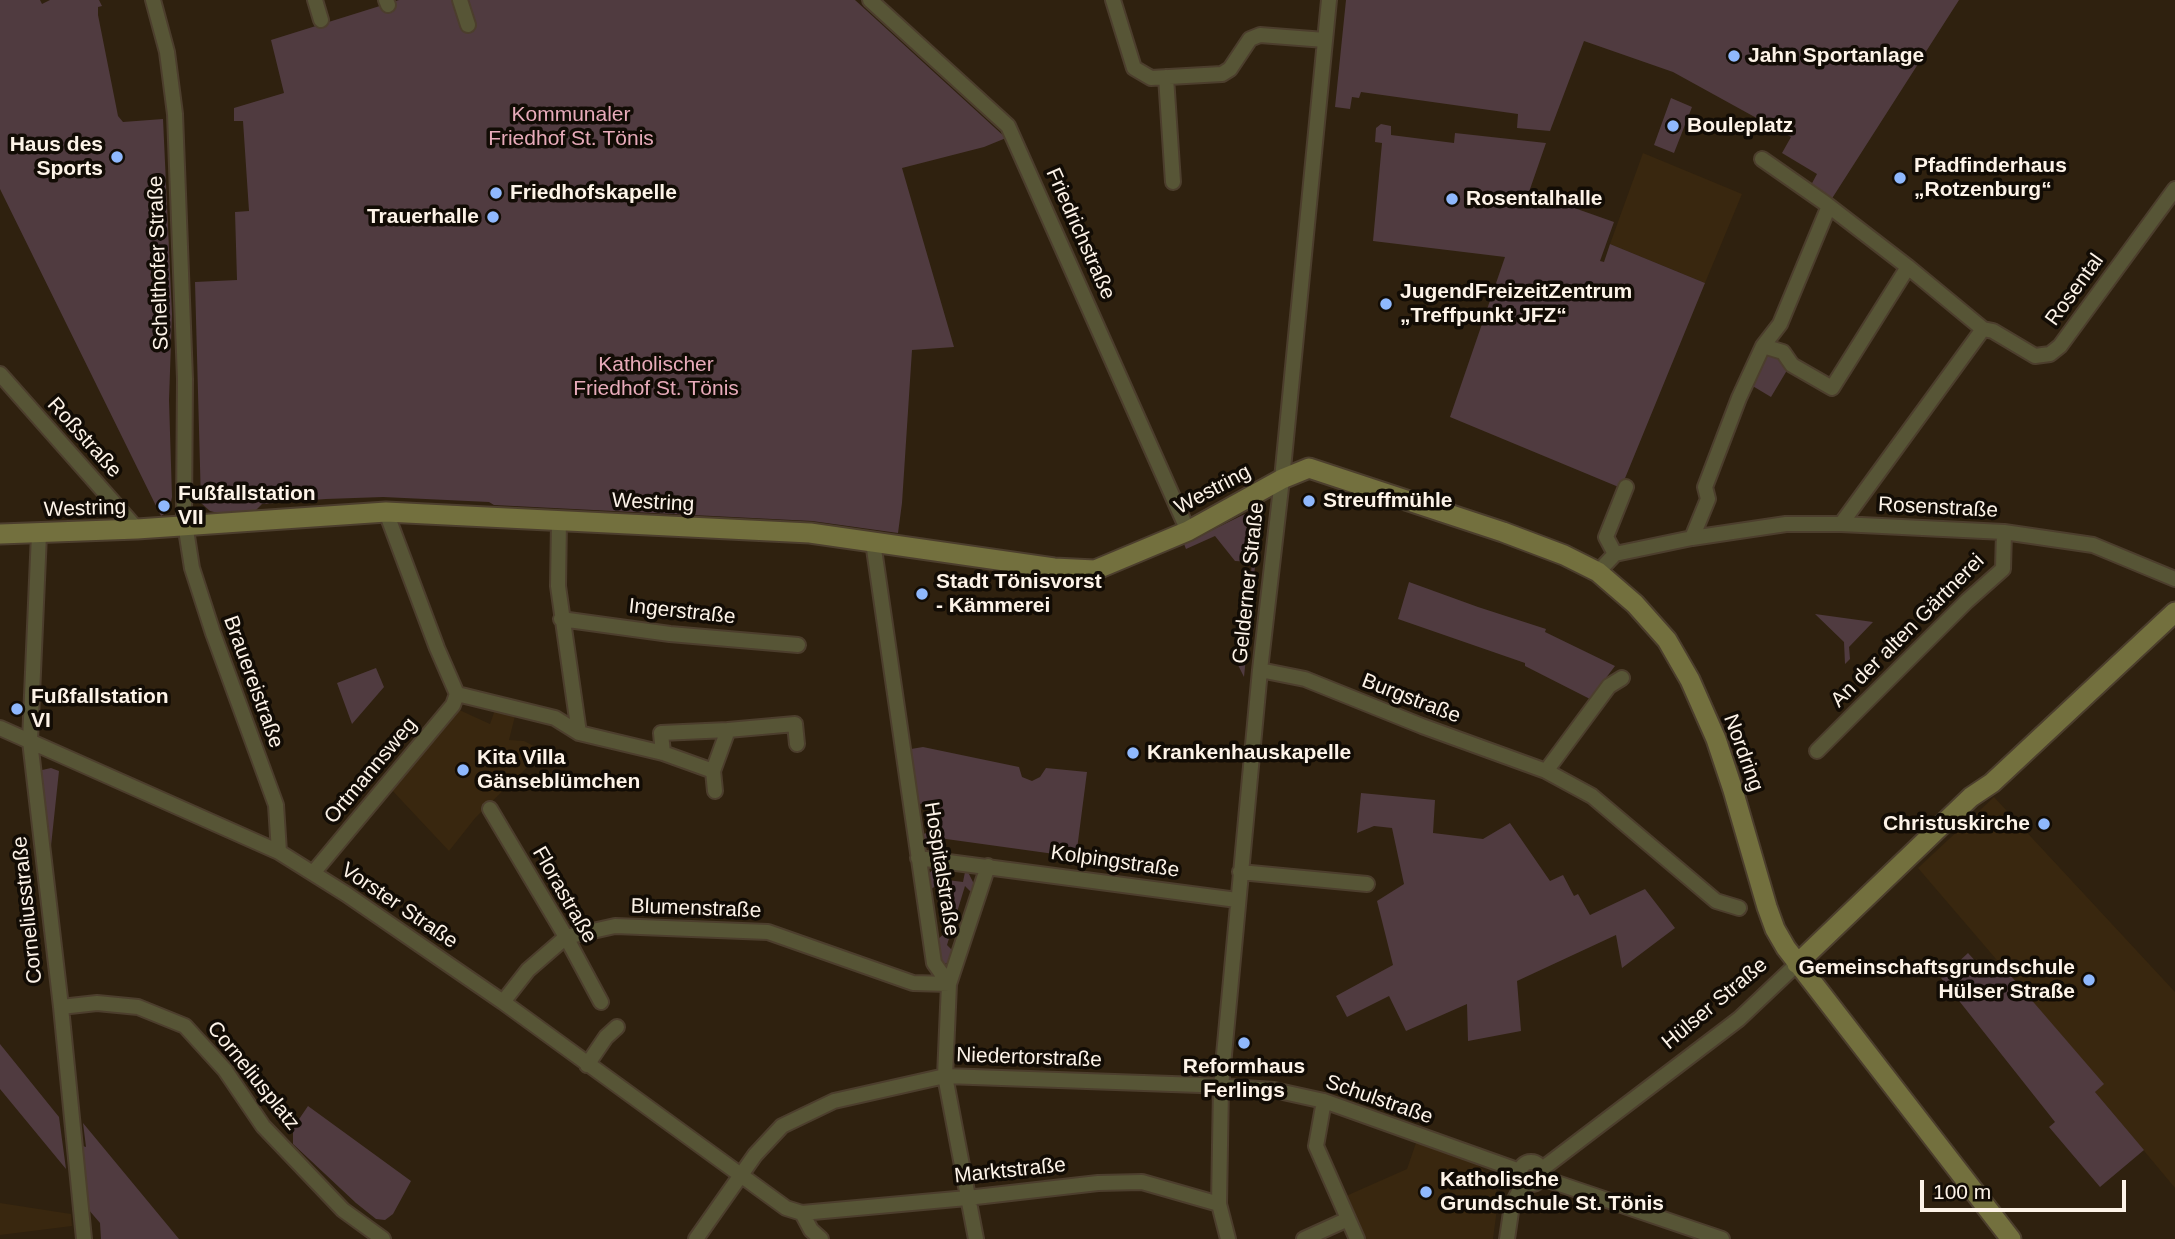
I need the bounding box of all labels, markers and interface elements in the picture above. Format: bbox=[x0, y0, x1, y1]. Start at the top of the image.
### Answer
place label: Jahn Sportanlage bbox=[1748, 43, 1924, 69]
marker: Jahn Sportanlage bbox=[1726, 48, 1742, 64]
park label: Kommunaler Friedhof St. Tönis bbox=[488, 102, 654, 152]
place label: Bouleplatz bbox=[1687, 113, 1793, 139]
marker: Bouleplatz bbox=[1665, 118, 1681, 134]
place label: Haus des Sports bbox=[10, 132, 103, 182]
marker: Haus des Sports bbox=[109, 149, 125, 165]
place label: Pfadfinderhaus „Rotzenburg“ bbox=[1914, 153, 2067, 203]
street label: Friedrichstraße bbox=[1040, 164, 1120, 304]
marker: Pfadfinderhaus „Rotzenburg“ bbox=[1892, 170, 1908, 186]
street label: Schelthofer Straße bbox=[143, 175, 175, 351]
place label: Friedhofskapelle bbox=[510, 180, 677, 206]
marker: Friedhofskapelle bbox=[488, 185, 504, 201]
place label: Rosentalhalle bbox=[1466, 186, 1603, 212]
marker: Rosentalhalle bbox=[1444, 191, 1460, 207]
place label: Trauerhalle bbox=[367, 204, 479, 230]
marker: Trauerhalle bbox=[485, 209, 501, 225]
street label: Rosental bbox=[2040, 249, 2110, 331]
place label: JugendFreizeitZentrum „Treffpunkt JFZ“ bbox=[1400, 279, 1632, 329]
marker: JugendFreizeitZentrum „Treffpunkt JFZ“ bbox=[1378, 296, 1394, 312]
park label: Katholischer Friedhof St. Tönis bbox=[573, 352, 739, 402]
street label: Roßstraße bbox=[41, 393, 127, 483]
street label: Westring bbox=[1171, 460, 1255, 520]
place label: Fußfallstation VII bbox=[178, 481, 316, 531]
street label: Westring bbox=[611, 488, 695, 518]
place label: Streuffmühle bbox=[1323, 488, 1453, 514]
street label: Rosenstraße bbox=[1877, 492, 1999, 524]
marker: Streuffmühle bbox=[1301, 493, 1317, 509]
street label: Westring bbox=[43, 495, 127, 523]
marker: Fußfallstation VII bbox=[156, 498, 172, 514]
street label: Gelderner Straße bbox=[1228, 501, 1270, 665]
street label: An der alten Gärtnerei bbox=[1826, 549, 1990, 713]
place label: Stadt Tönisvorst - Kämmerei bbox=[936, 569, 1102, 619]
marker: Stadt Tönisvorst - Kämmerei bbox=[914, 586, 930, 602]
street label: Ingerstraße bbox=[627, 594, 737, 630]
street label: Brauereistraße bbox=[217, 612, 289, 752]
street label: Burgstraße bbox=[1358, 669, 1464, 729]
place label: Fußfallstation VI bbox=[31, 684, 169, 734]
marker: Fußfallstation VI bbox=[9, 701, 25, 717]
street label: Nordring bbox=[1717, 711, 1769, 795]
street label: Ortmannsweg bbox=[319, 713, 423, 829]
place label: Krankenhauskapelle bbox=[1147, 740, 1351, 766]
place label: Kita Villa Gänseblümchen bbox=[477, 745, 640, 795]
marker: Krankenhauskapelle bbox=[1125, 745, 1141, 761]
marker: Kita Villa Gänseblümchen bbox=[455, 762, 471, 778]
street label: Hospitalstraße bbox=[918, 800, 964, 938]
place label: Christuskirche bbox=[1883, 811, 2030, 837]
marker: Christuskirche bbox=[2036, 816, 2052, 832]
street label: Corneliusstraße bbox=[8, 835, 48, 985]
street label: Kolpingstraße bbox=[1049, 841, 1181, 883]
street label: Florastraße bbox=[526, 842, 602, 948]
street label: Vorster Straße bbox=[336, 858, 462, 954]
street label: Blumenstraße bbox=[630, 894, 762, 924]
street label: Hülser Straße bbox=[1657, 953, 1773, 1055]
place label: Gemeinschaftsgrundschule Hülser Straße bbox=[1798, 955, 2075, 1005]
marker: Gemeinschaftsgrundschule Hülser Straße bbox=[2081, 972, 2097, 988]
street label: Corneliusplatz bbox=[201, 1016, 305, 1136]
marker: Reformhaus Ferlings bbox=[1236, 1035, 1252, 1051]
street label: Niedertorstraße bbox=[956, 1043, 1102, 1073]
place label: Reformhaus Ferlings bbox=[1183, 1054, 1305, 1104]
street label: Schulstraße bbox=[1322, 1070, 1436, 1130]
street label: Marktstraße bbox=[953, 1153, 1067, 1189]
scale bar bbox=[1923, 1166, 2130, 1210]
place label: Katholische Grundschule St. Tönis bbox=[1440, 1167, 1664, 1217]
text: 100 m bbox=[1933, 1180, 1991, 1203]
marker: Katholische Grundschule St. Tönis bbox=[1418, 1184, 1434, 1200]

